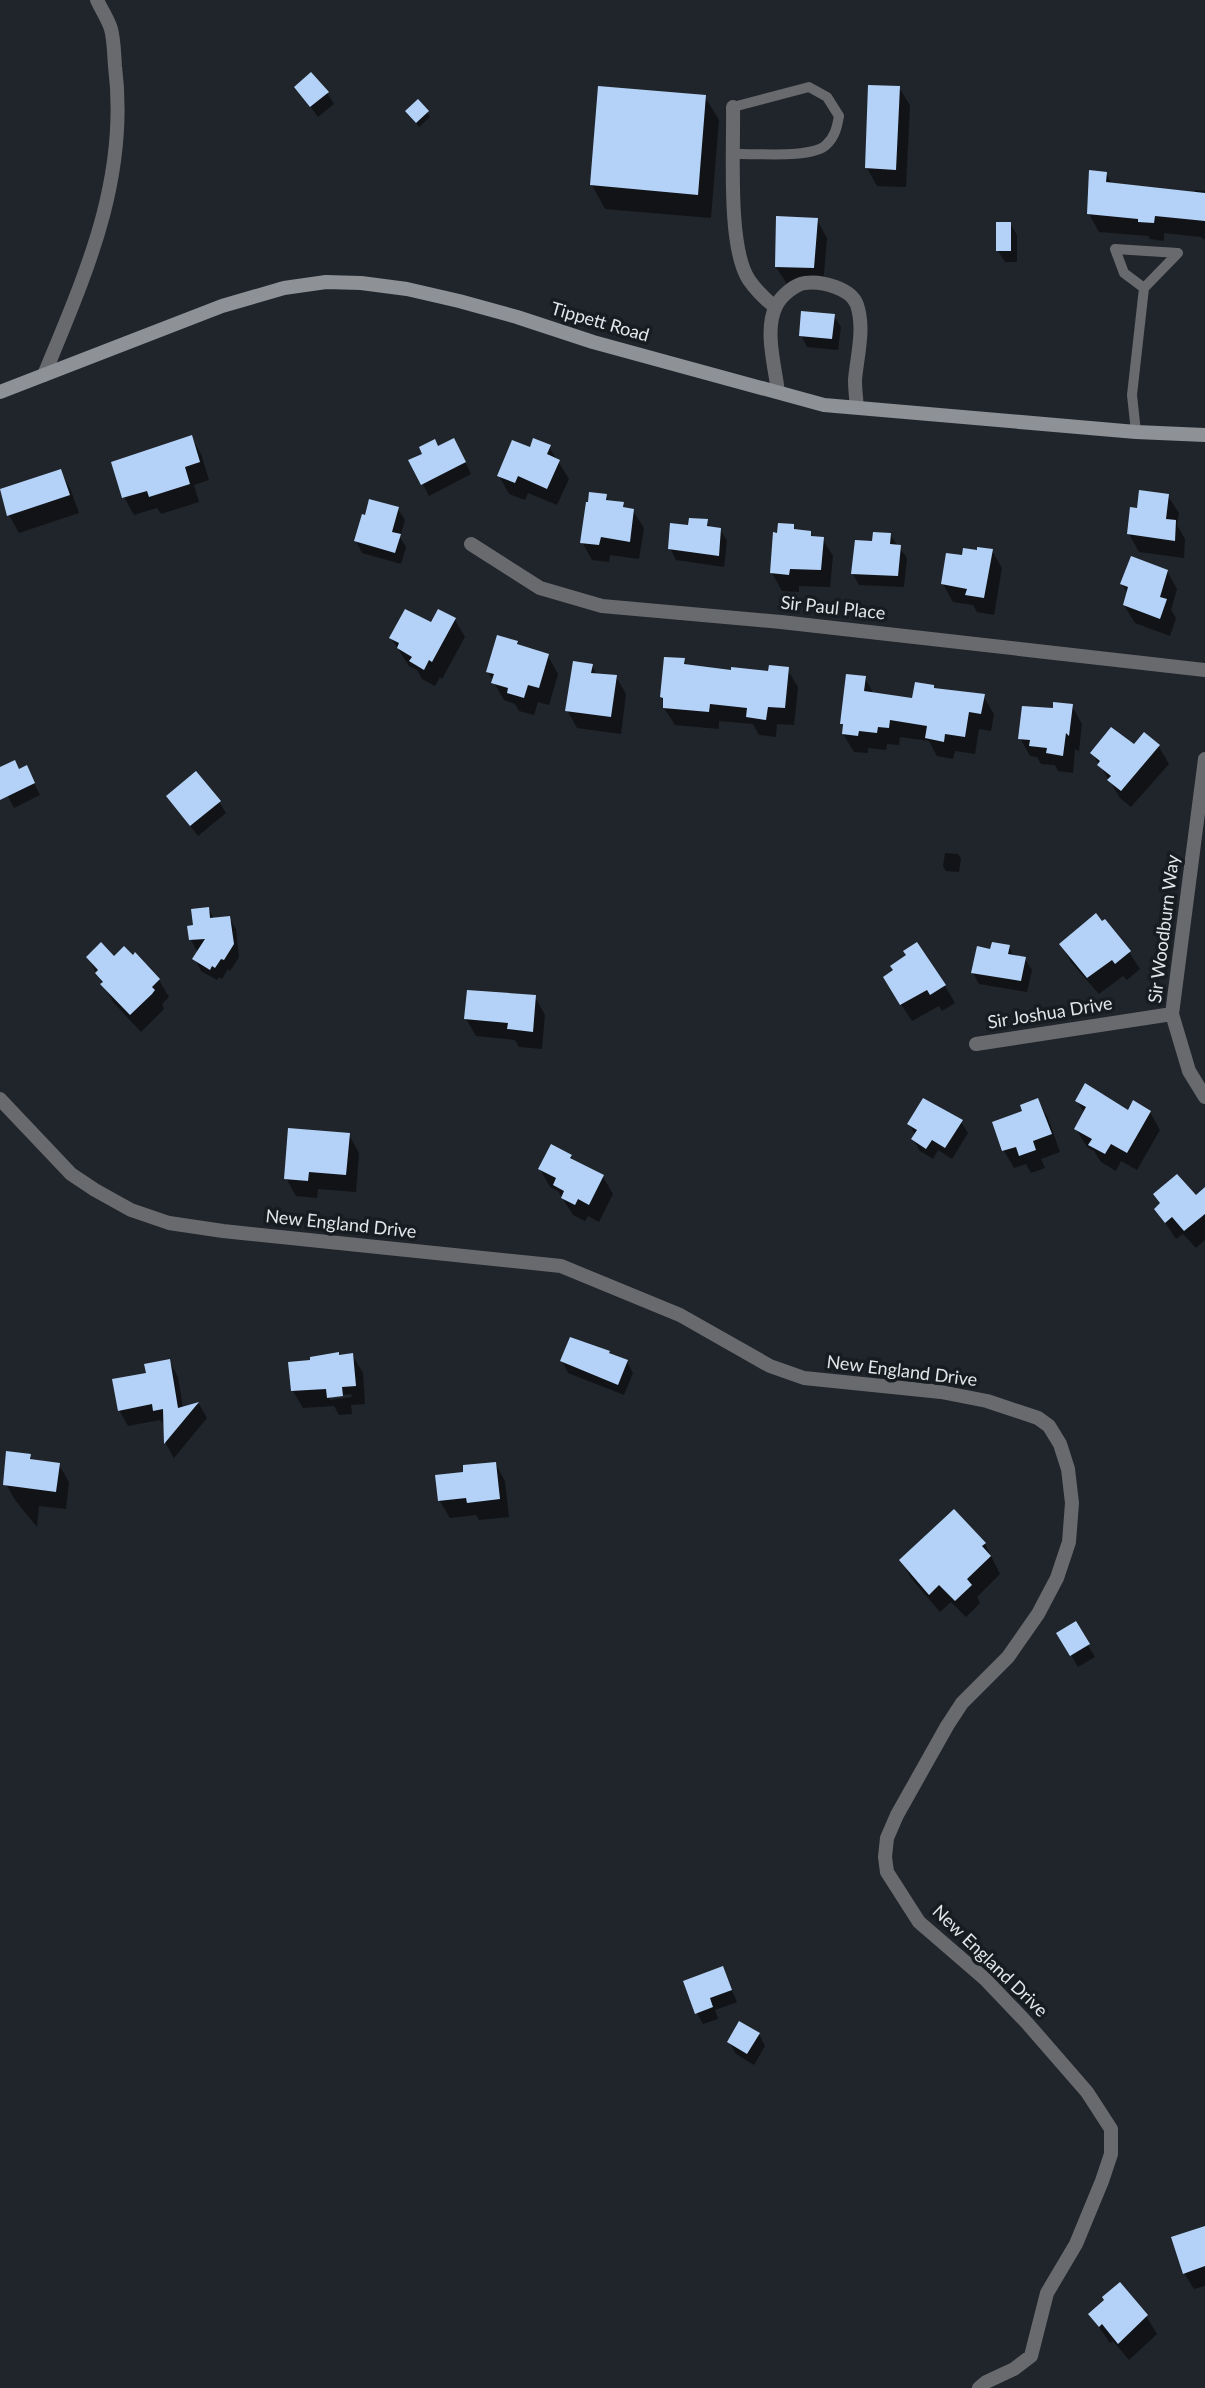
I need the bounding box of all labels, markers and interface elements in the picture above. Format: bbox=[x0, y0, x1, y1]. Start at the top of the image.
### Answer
street label: Tippett Road bbox=[549, 296, 652, 346]
street label: Sir Paul Place bbox=[780, 591, 886, 623]
street label: Sir Woodburn Way bbox=[1143, 853, 1183, 1004]
street label: Sir Joshua Drive bbox=[986, 991, 1114, 1033]
street label: New England Drive bbox=[265, 1204, 418, 1242]
street label: New England Drive bbox=[826, 1350, 979, 1390]
street label: New England Drive bbox=[929, 1900, 1053, 2021]

